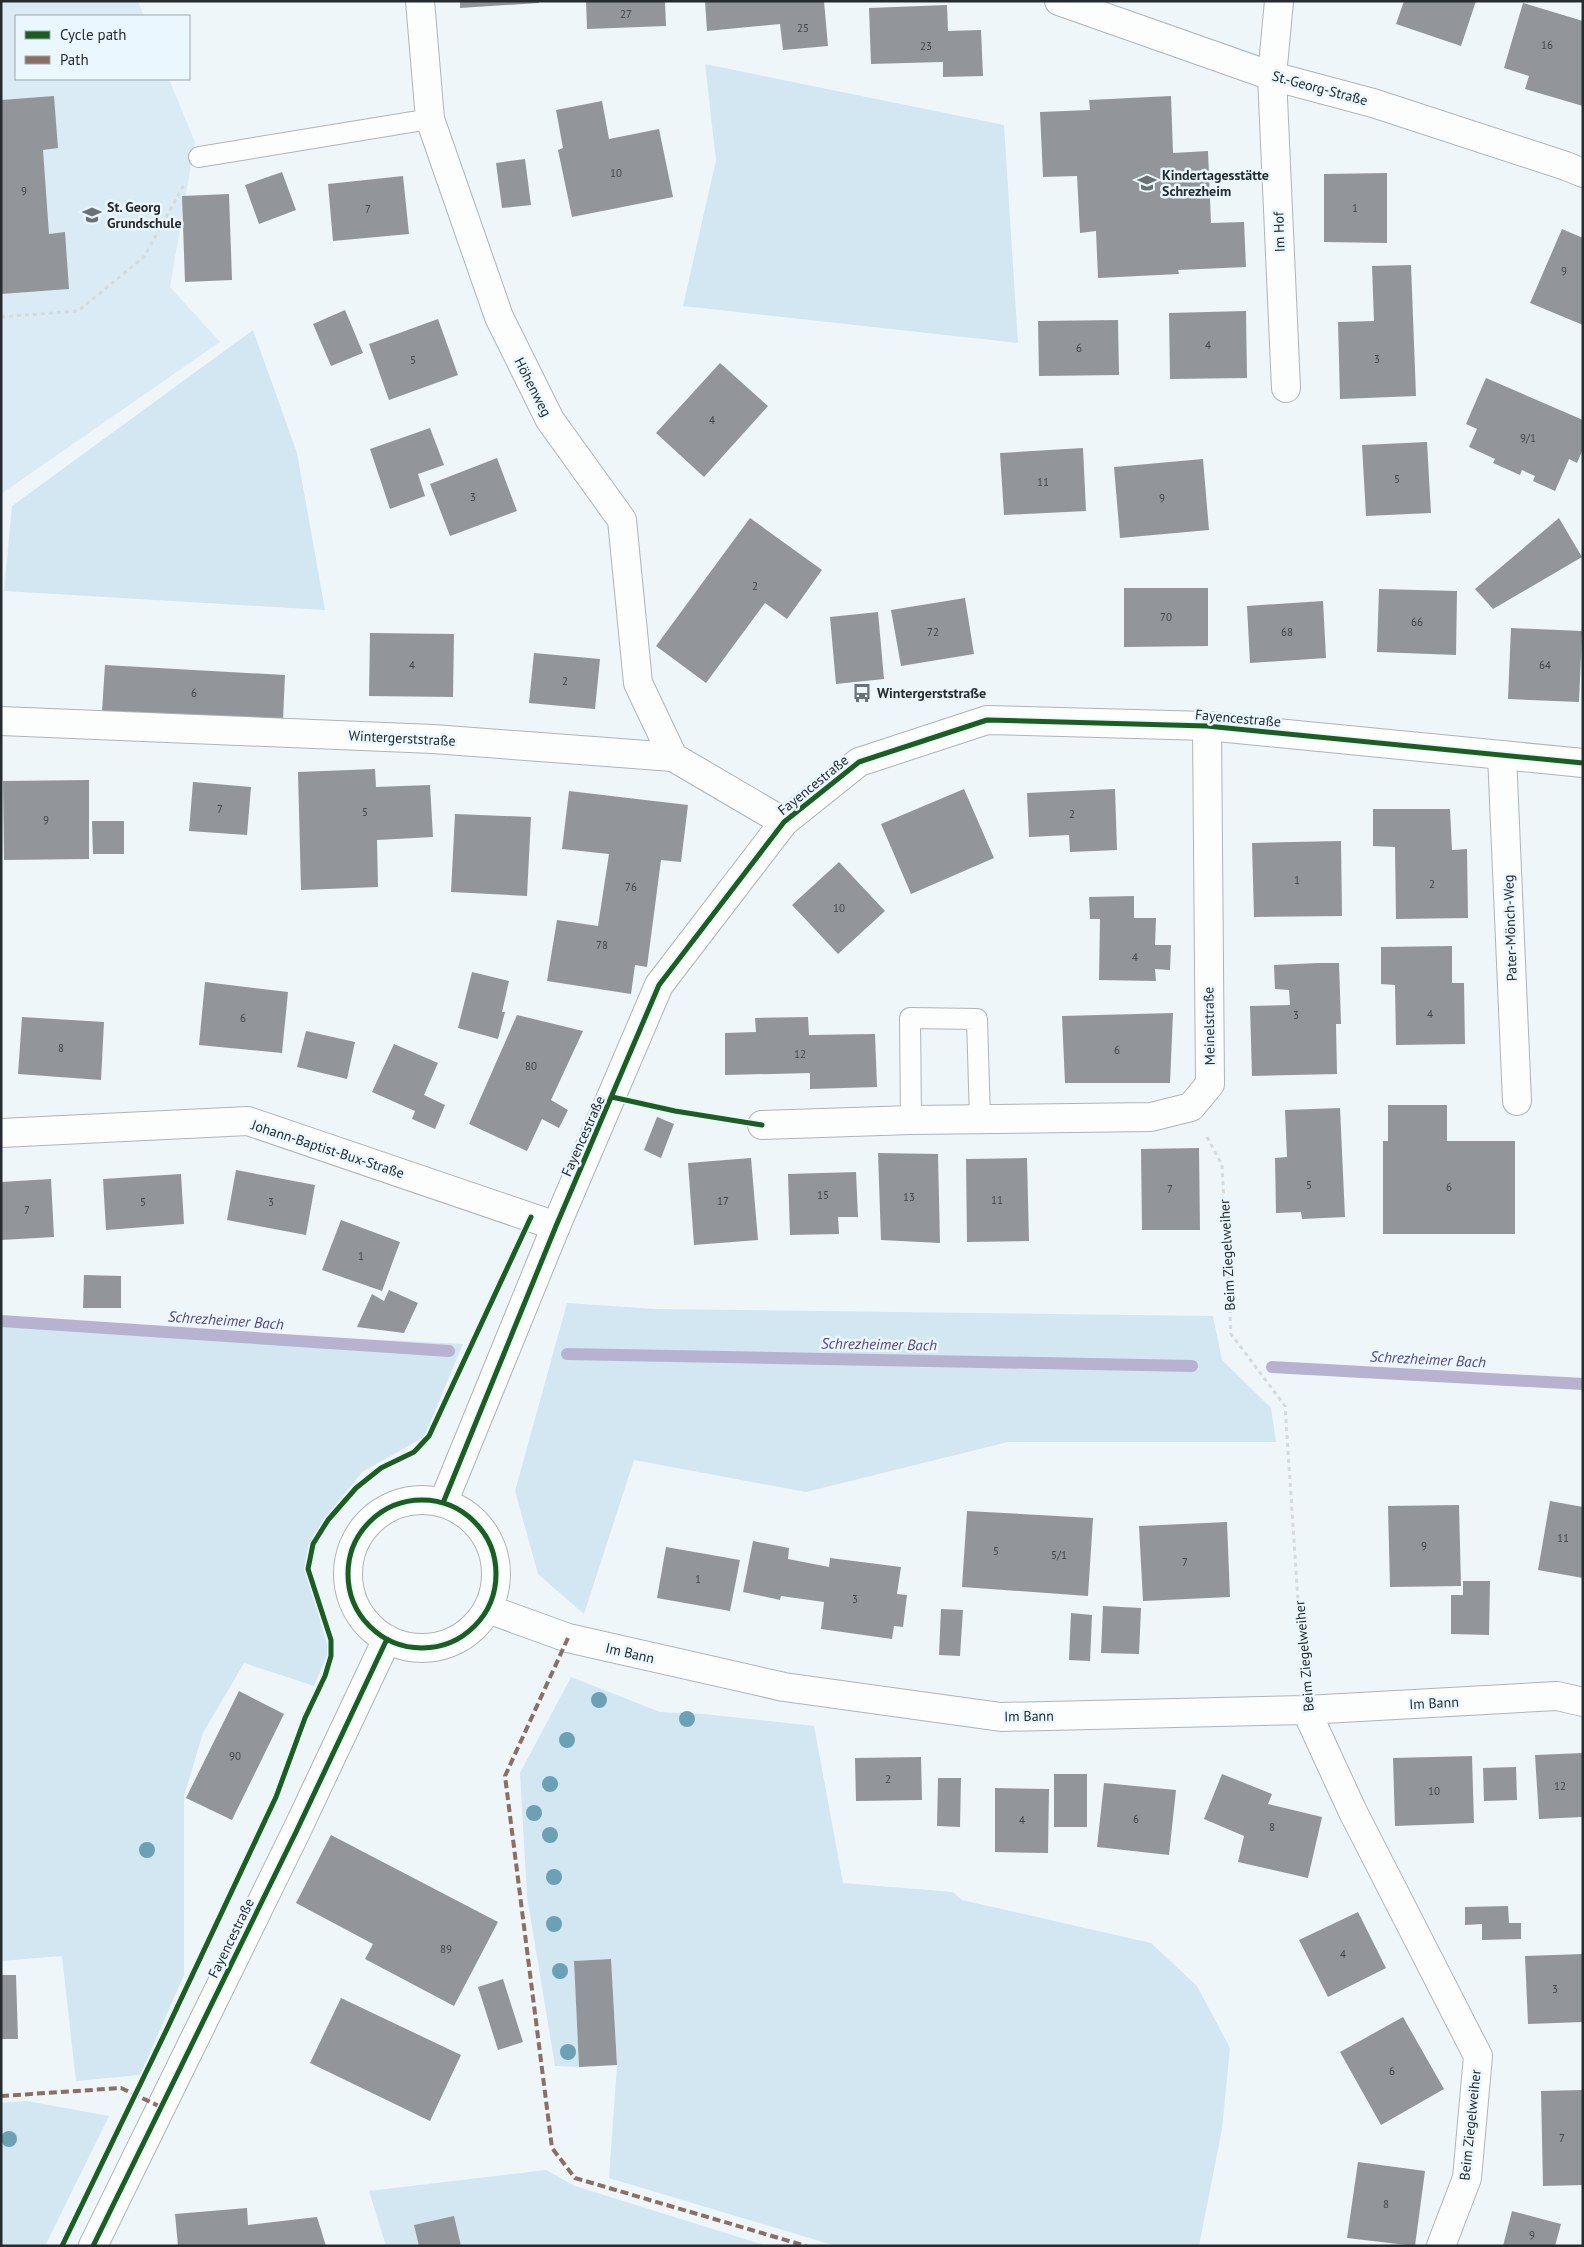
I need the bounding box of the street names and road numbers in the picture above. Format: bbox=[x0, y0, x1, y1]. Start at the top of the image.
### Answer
street label: St.-Georg-Straße bbox=[1270, 67, 1370, 109]
street label: Im Hof bbox=[1269, 211, 1289, 252]
street label: Höhenweg bbox=[510, 354, 556, 420]
street label: Fayencestraße bbox=[1194, 705, 1282, 731]
street label: Wintergerststraße bbox=[348, 726, 456, 750]
street label: Fayencestraße bbox=[774, 751, 852, 819]
street label: Pater-Mönch-Weg bbox=[1499, 874, 1521, 982]
street label: Meinelstraße bbox=[1199, 987, 1219, 1065]
street label: Fayencestraße bbox=[557, 1093, 609, 1179]
street label: Johann-Baptist-Bux-Straße bbox=[248, 1115, 407, 1182]
street label: Beim Ziegelweiher bbox=[1215, 1199, 1239, 1311]
street label: Beim Ziegelweiher bbox=[1290, 1599, 1318, 1712]
street label: Im Bann bbox=[604, 1639, 656, 1667]
street label: Im Bann bbox=[1409, 1693, 1459, 1713]
street label: Im Bann bbox=[1004, 1707, 1054, 1725]
street label: Fayencestraße bbox=[204, 1895, 258, 1981]
street label: Beim Ziegelweiher bbox=[1455, 2068, 1485, 2181]

